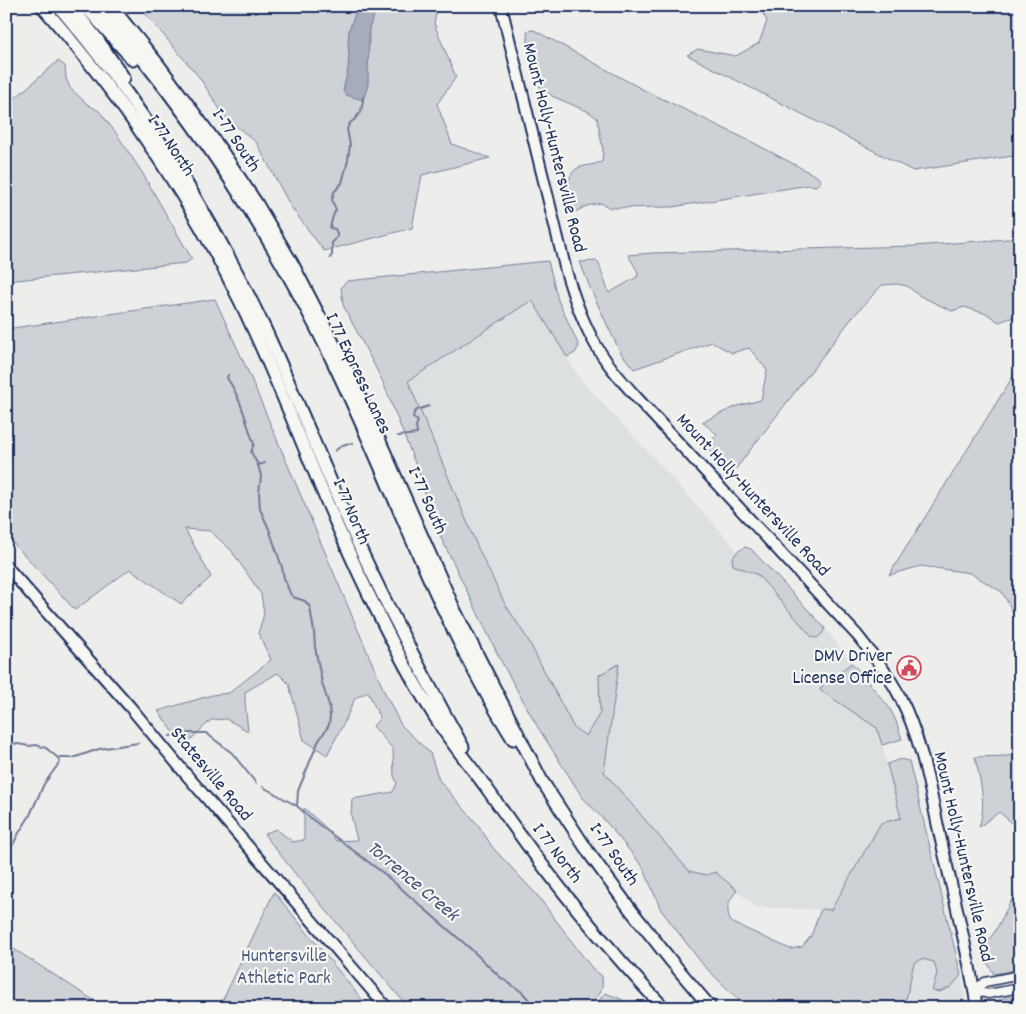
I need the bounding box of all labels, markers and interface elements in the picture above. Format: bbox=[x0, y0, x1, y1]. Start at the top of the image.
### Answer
street label: Mount Holly-Huntersville Road bbox=[514, 40, 592, 256]
street label: I-77 South bbox=[204, 104, 266, 178]
street label: I 77 North bbox=[139, 110, 201, 182]
street label: I 77 Express Lanes bbox=[317, 309, 397, 439]
street label: Mount Holly-Huntersville Road bbox=[669, 408, 835, 584]
street label: I-77 South bbox=[399, 463, 453, 539]
street label: I 77 North bbox=[324, 475, 376, 549]
place label: DMV Driver License Office bbox=[793, 644, 892, 693]
public building icon: DMV Driver License Office bbox=[896, 655, 922, 681]
street label: Statesville Road bbox=[162, 722, 258, 828]
street label: Mount Holly-Huntersville Road bbox=[925, 749, 999, 965]
street label: I 77 North bbox=[524, 818, 588, 890]
street label: I-77 South bbox=[581, 818, 645, 892]
water label: Torrence Creek bbox=[360, 835, 465, 930]
park label: Huntersville Athletic Park bbox=[237, 944, 331, 993]

